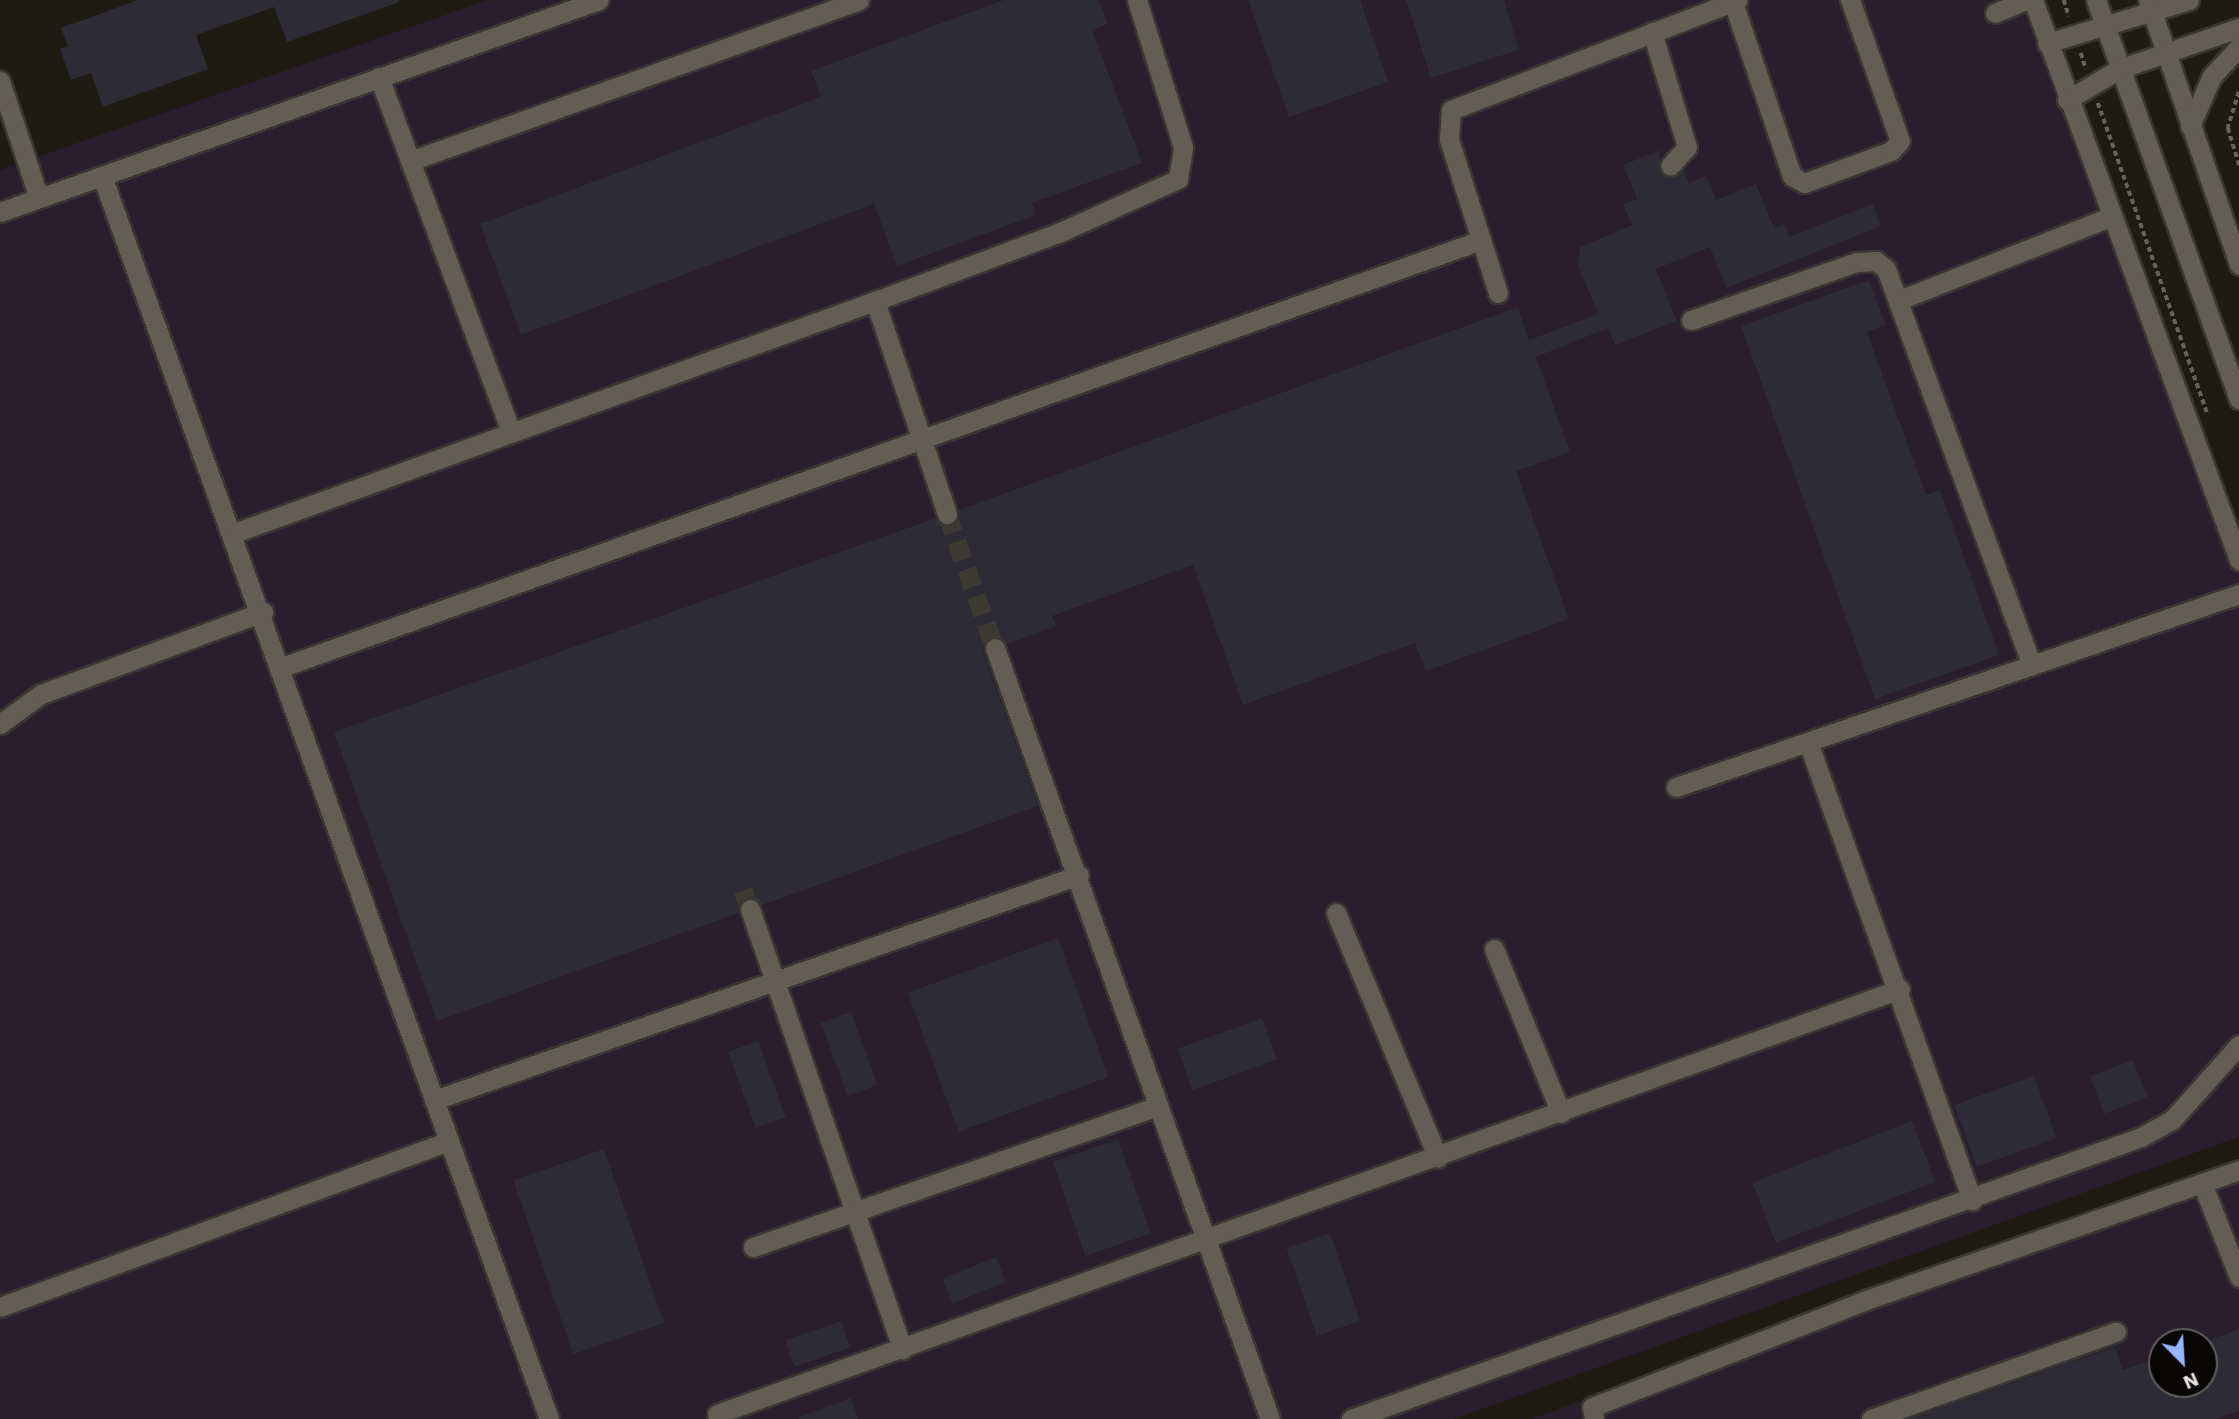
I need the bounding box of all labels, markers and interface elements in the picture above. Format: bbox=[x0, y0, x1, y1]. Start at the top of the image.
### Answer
north arrow bbox=[2148, 1328, 2218, 1398]
text: N bbox=[2180, 1367, 2202, 1394]

